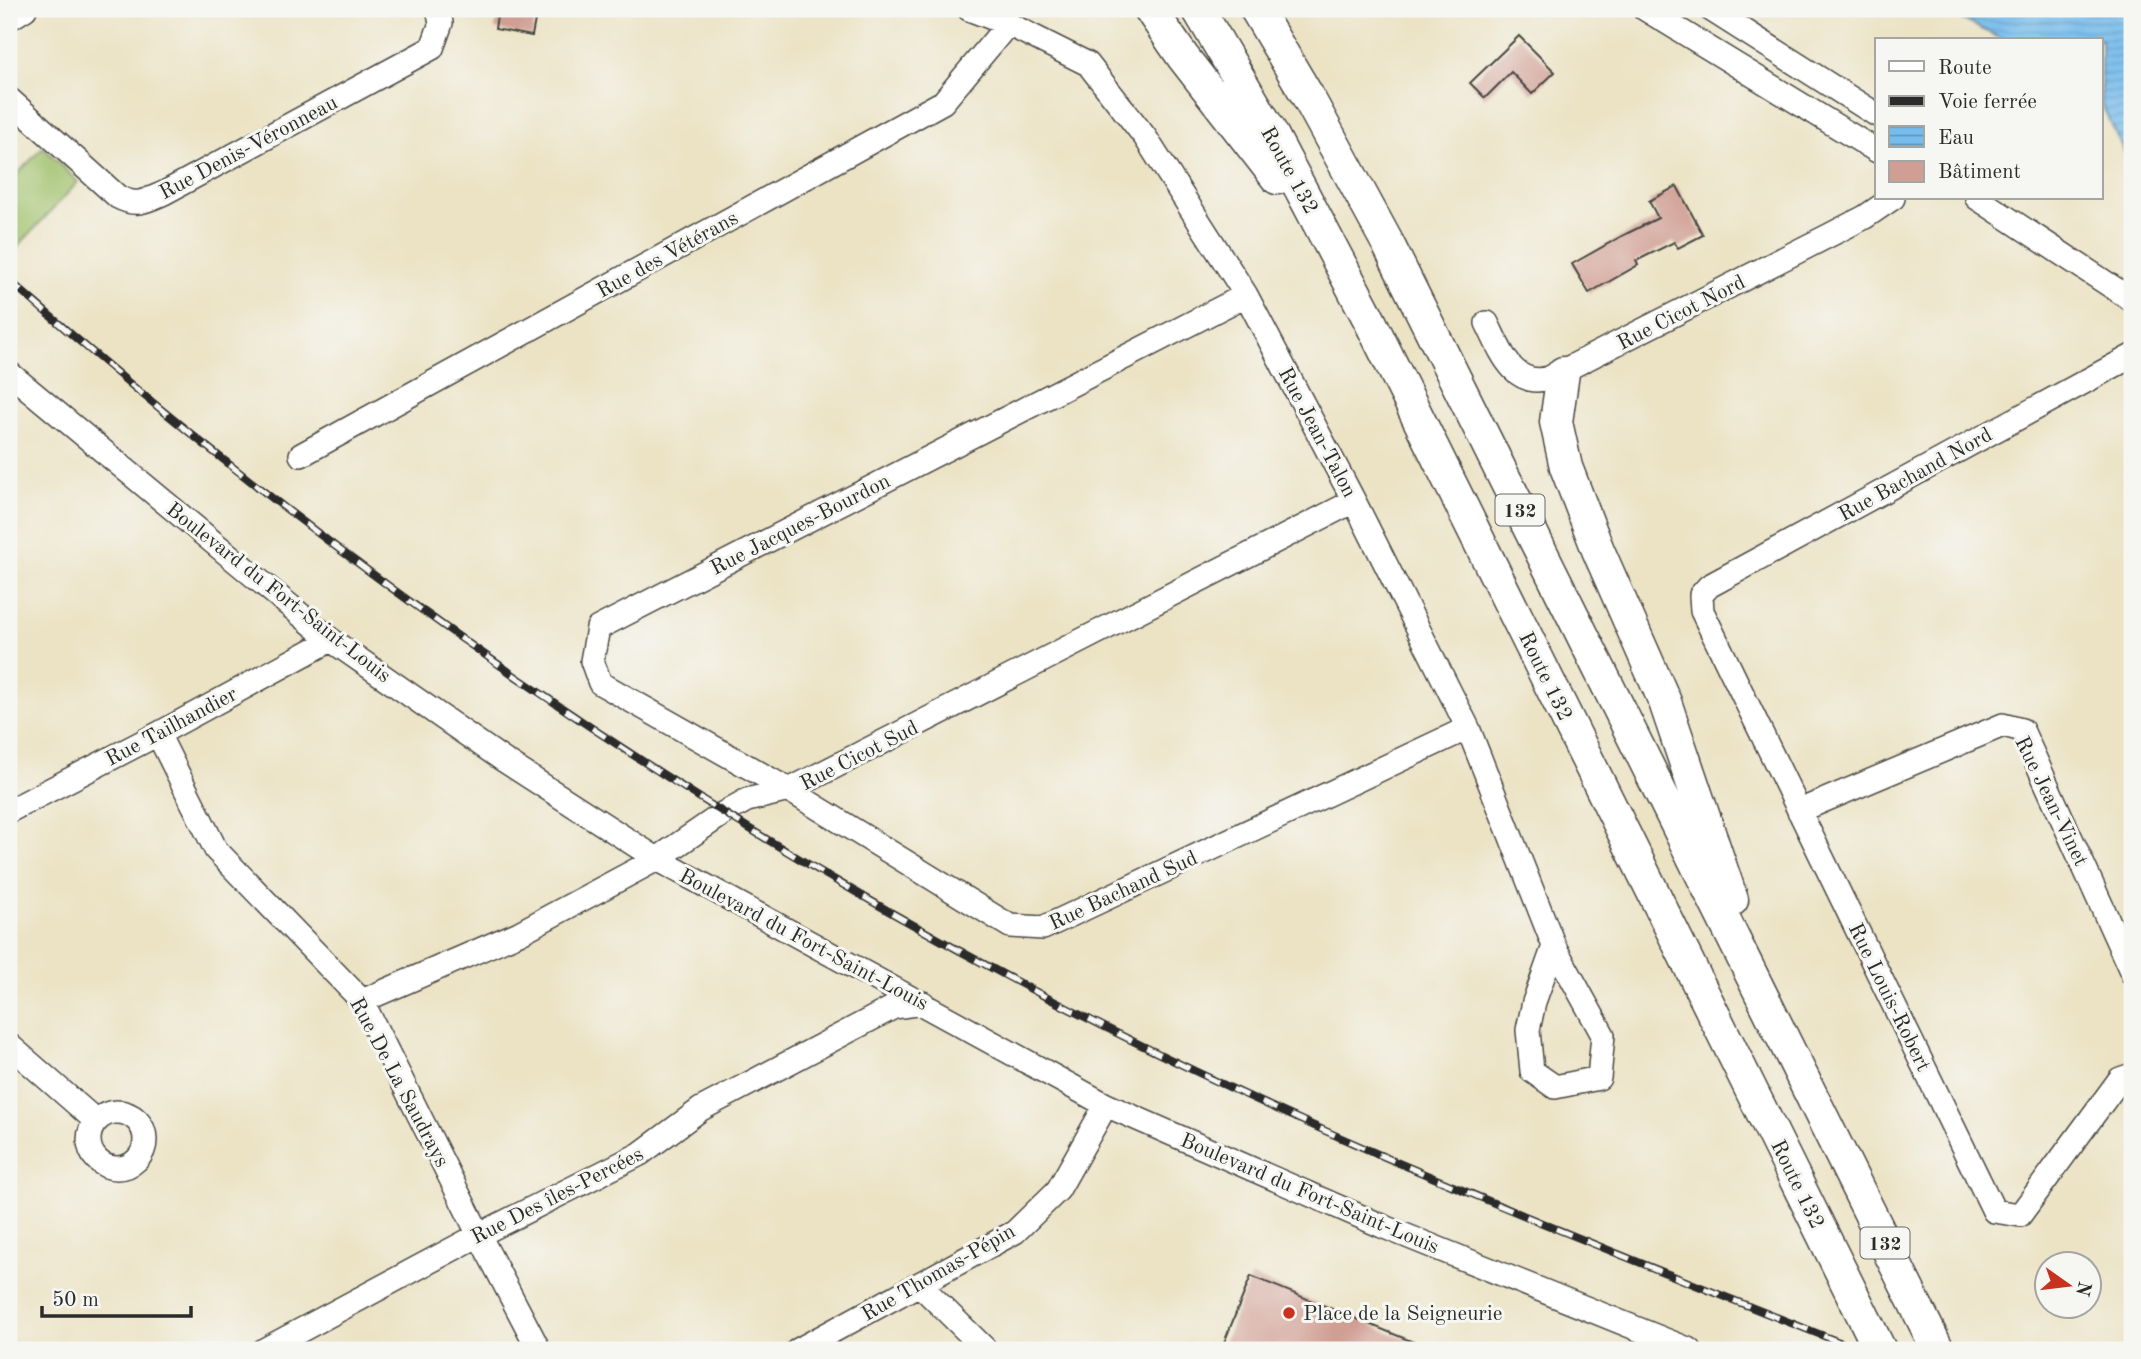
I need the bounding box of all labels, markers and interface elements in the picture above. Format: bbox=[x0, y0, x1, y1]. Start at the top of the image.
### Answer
legend bbox=[1875, 38, 2102, 200]
text: Route bbox=[1938, 58, 1992, 79]
street label: Rue Denis-Véronneau bbox=[156, 92, 341, 204]
text: Voie ferrée bbox=[1938, 92, 2037, 113]
street label: Route 132 bbox=[1256, 124, 1321, 218]
text: Eau bbox=[1938, 128, 1974, 149]
text: Bâtiment bbox=[1938, 162, 2021, 183]
street label: Rue des Vétérans bbox=[594, 208, 742, 303]
street label: Rue Cicot Nord bbox=[1614, 272, 1749, 355]
street label: Rue Jean-Talon bbox=[1274, 364, 1360, 501]
street label: Rue Bachand Nord bbox=[1835, 424, 1996, 526]
street label: Rue Jacques-Bourdon bbox=[708, 471, 894, 580]
road number: 132 bbox=[1496, 495, 1544, 526]
street label: Boulevard du Fort-Saint-Louis bbox=[162, 499, 394, 687]
street label: Route 132 bbox=[1514, 629, 1575, 724]
street label: Rue Tailhandier bbox=[103, 684, 241, 771]
street label: Rue Cicot Sud bbox=[797, 718, 922, 795]
street label: Rue Jean-Vinet bbox=[2010, 733, 2091, 870]
street label: Rue Bachand Sud bbox=[1046, 848, 1201, 935]
street label: Boulevard du Fort-Saint-Louis bbox=[675, 866, 931, 1015]
street label: Rue Louis-Robert bbox=[1844, 920, 1934, 1075]
street label: Rue De La Saudrays bbox=[345, 995, 452, 1171]
street label: Boulevard du Fort-Saint-Louis bbox=[1177, 1130, 1442, 1258]
street label: Route 132 bbox=[1766, 1137, 1827, 1232]
street label: Rue Des îles-Percées bbox=[468, 1144, 647, 1249]
street label: Rue Thomas-Pépin bbox=[858, 1221, 1019, 1326]
road number: 132 bbox=[1860, 1228, 1910, 1259]
north arrow bbox=[2032, 1250, 2102, 1320]
scale bar bbox=[42, 1275, 191, 1319]
text: N bbox=[2071, 1279, 2093, 1298]
text: 50 m bbox=[52, 1290, 99, 1311]
place label: Place de la Seigneurie bbox=[1303, 1304, 1502, 1325]
marker: Place de la Seigneurie bbox=[1281, 1305, 1297, 1321]

